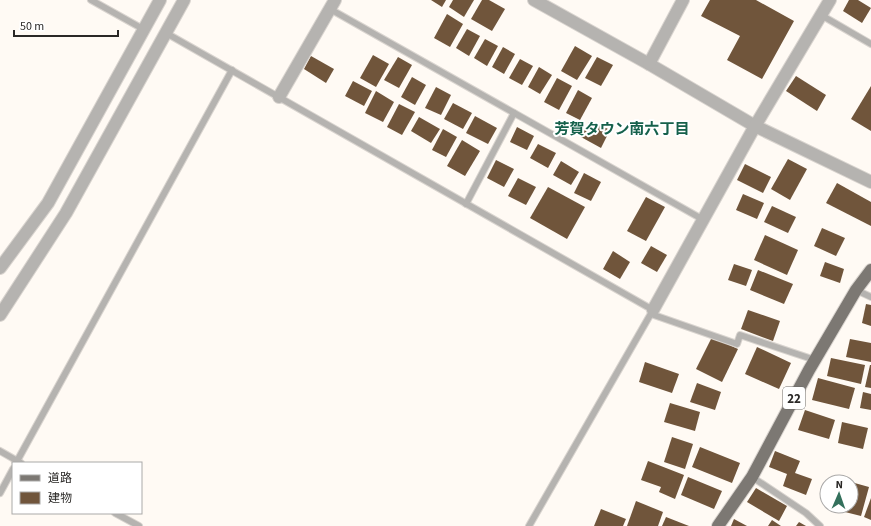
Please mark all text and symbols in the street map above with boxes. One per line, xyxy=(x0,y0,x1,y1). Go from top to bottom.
scale bar xyxy=(14,12,118,38)
text: 50 m xyxy=(20,18,44,35)
district label: 芳賀タウン南六丁目 xyxy=(554,119,690,140)
road number: 22 xyxy=(783,387,805,409)
legend xyxy=(12,462,142,514)
text: 道路 xyxy=(48,470,72,487)
north arrow xyxy=(819,474,859,514)
text: N xyxy=(835,477,843,492)
text: 建物 xyxy=(48,490,72,507)

